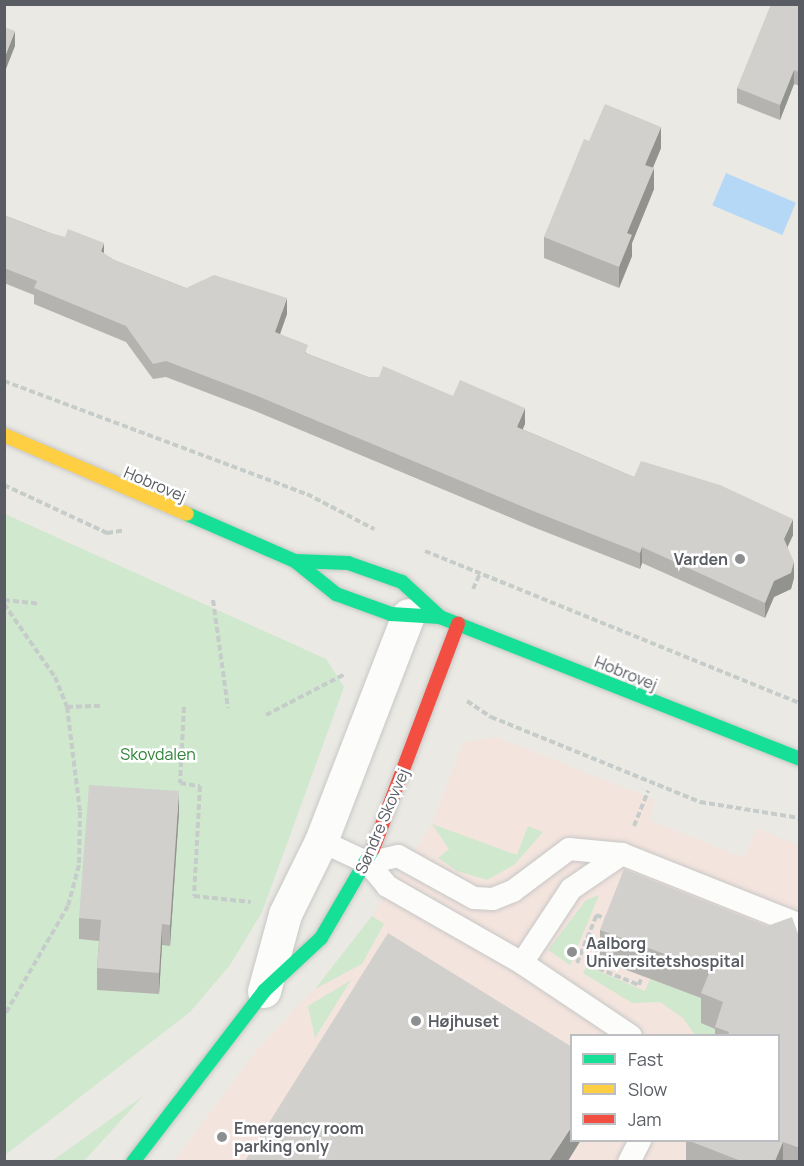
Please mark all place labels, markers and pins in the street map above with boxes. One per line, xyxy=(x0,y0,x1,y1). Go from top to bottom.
place label: Varden xyxy=(674,549,728,569)
marker: Varden xyxy=(733,552,747,566)
place label: Aalborg Universitetshospital xyxy=(586,933,744,971)
marker: Aalborg Universitetshospital xyxy=(563,943,581,961)
place label: Højhuset xyxy=(428,1011,499,1031)
marker: Højhuset xyxy=(409,1014,423,1028)
place label: Emergency room parking only xyxy=(234,1118,364,1156)
marker: Emergency room parking only xyxy=(215,1130,229,1144)

